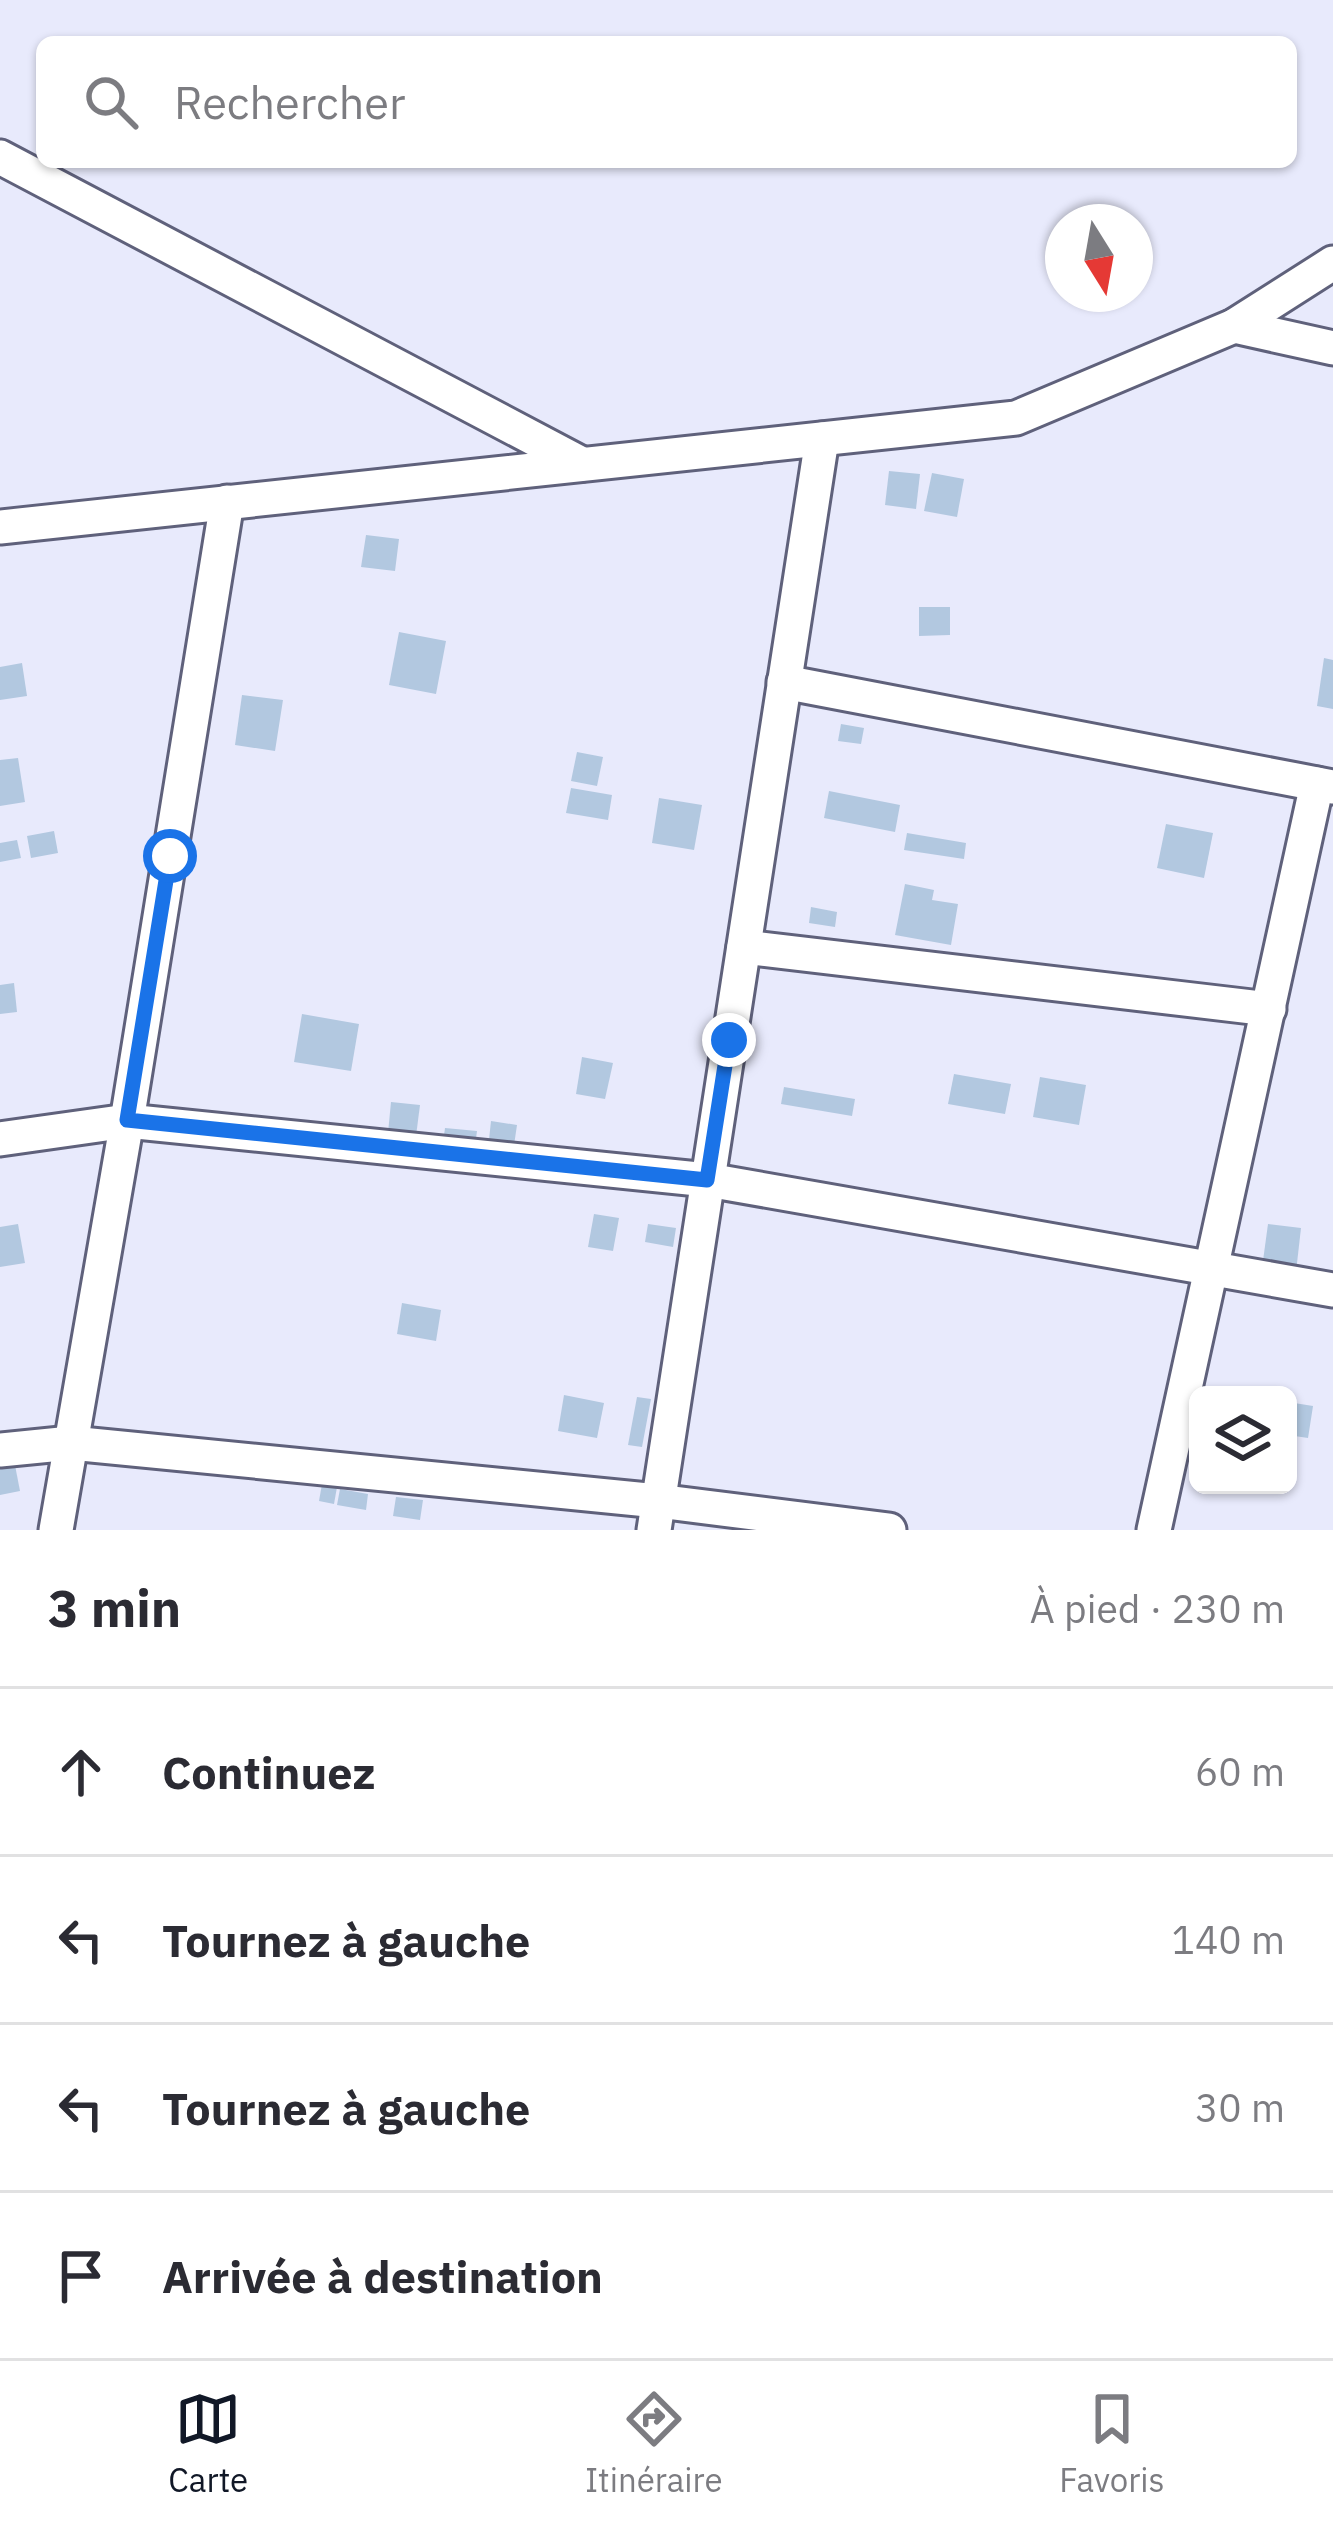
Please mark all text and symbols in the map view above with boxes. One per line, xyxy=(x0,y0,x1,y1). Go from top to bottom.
search box xyxy=(36,36,1297,168)
icon: search xyxy=(78,69,144,135)
text: Rechercher xyxy=(174,73,405,131)
north arrow xyxy=(1045,204,1153,312)
route start xyxy=(143,829,197,883)
route end xyxy=(702,1013,756,1067)
map controls xyxy=(1189,1386,1297,1494)
button: layers xyxy=(1189,1386,1297,1494)
text: 3 min xyxy=(48,1575,181,1641)
text: À pied · 230 m xyxy=(1030,1583,1285,1634)
icon: ahead xyxy=(48,1739,114,1805)
text: Continuez xyxy=(162,1743,376,1801)
text: 60 m xyxy=(1195,1746,1285,1797)
icon: left xyxy=(48,1907,114,1973)
text: Tournez à gauche xyxy=(162,1911,530,1969)
text: 140 m xyxy=(1172,1914,1285,1965)
icon: left xyxy=(48,2075,114,2141)
text: Tournez à gauche xyxy=(162,2079,530,2137)
text: 30 m xyxy=(1195,2082,1285,2133)
icon: arrive xyxy=(48,2243,114,2309)
text: Arrivée à destination xyxy=(162,2247,603,2305)
tab: Carte xyxy=(168,2386,248,2501)
tab: Itinéraire xyxy=(585,2386,723,2501)
tab: Favoris xyxy=(1059,2386,1165,2501)

